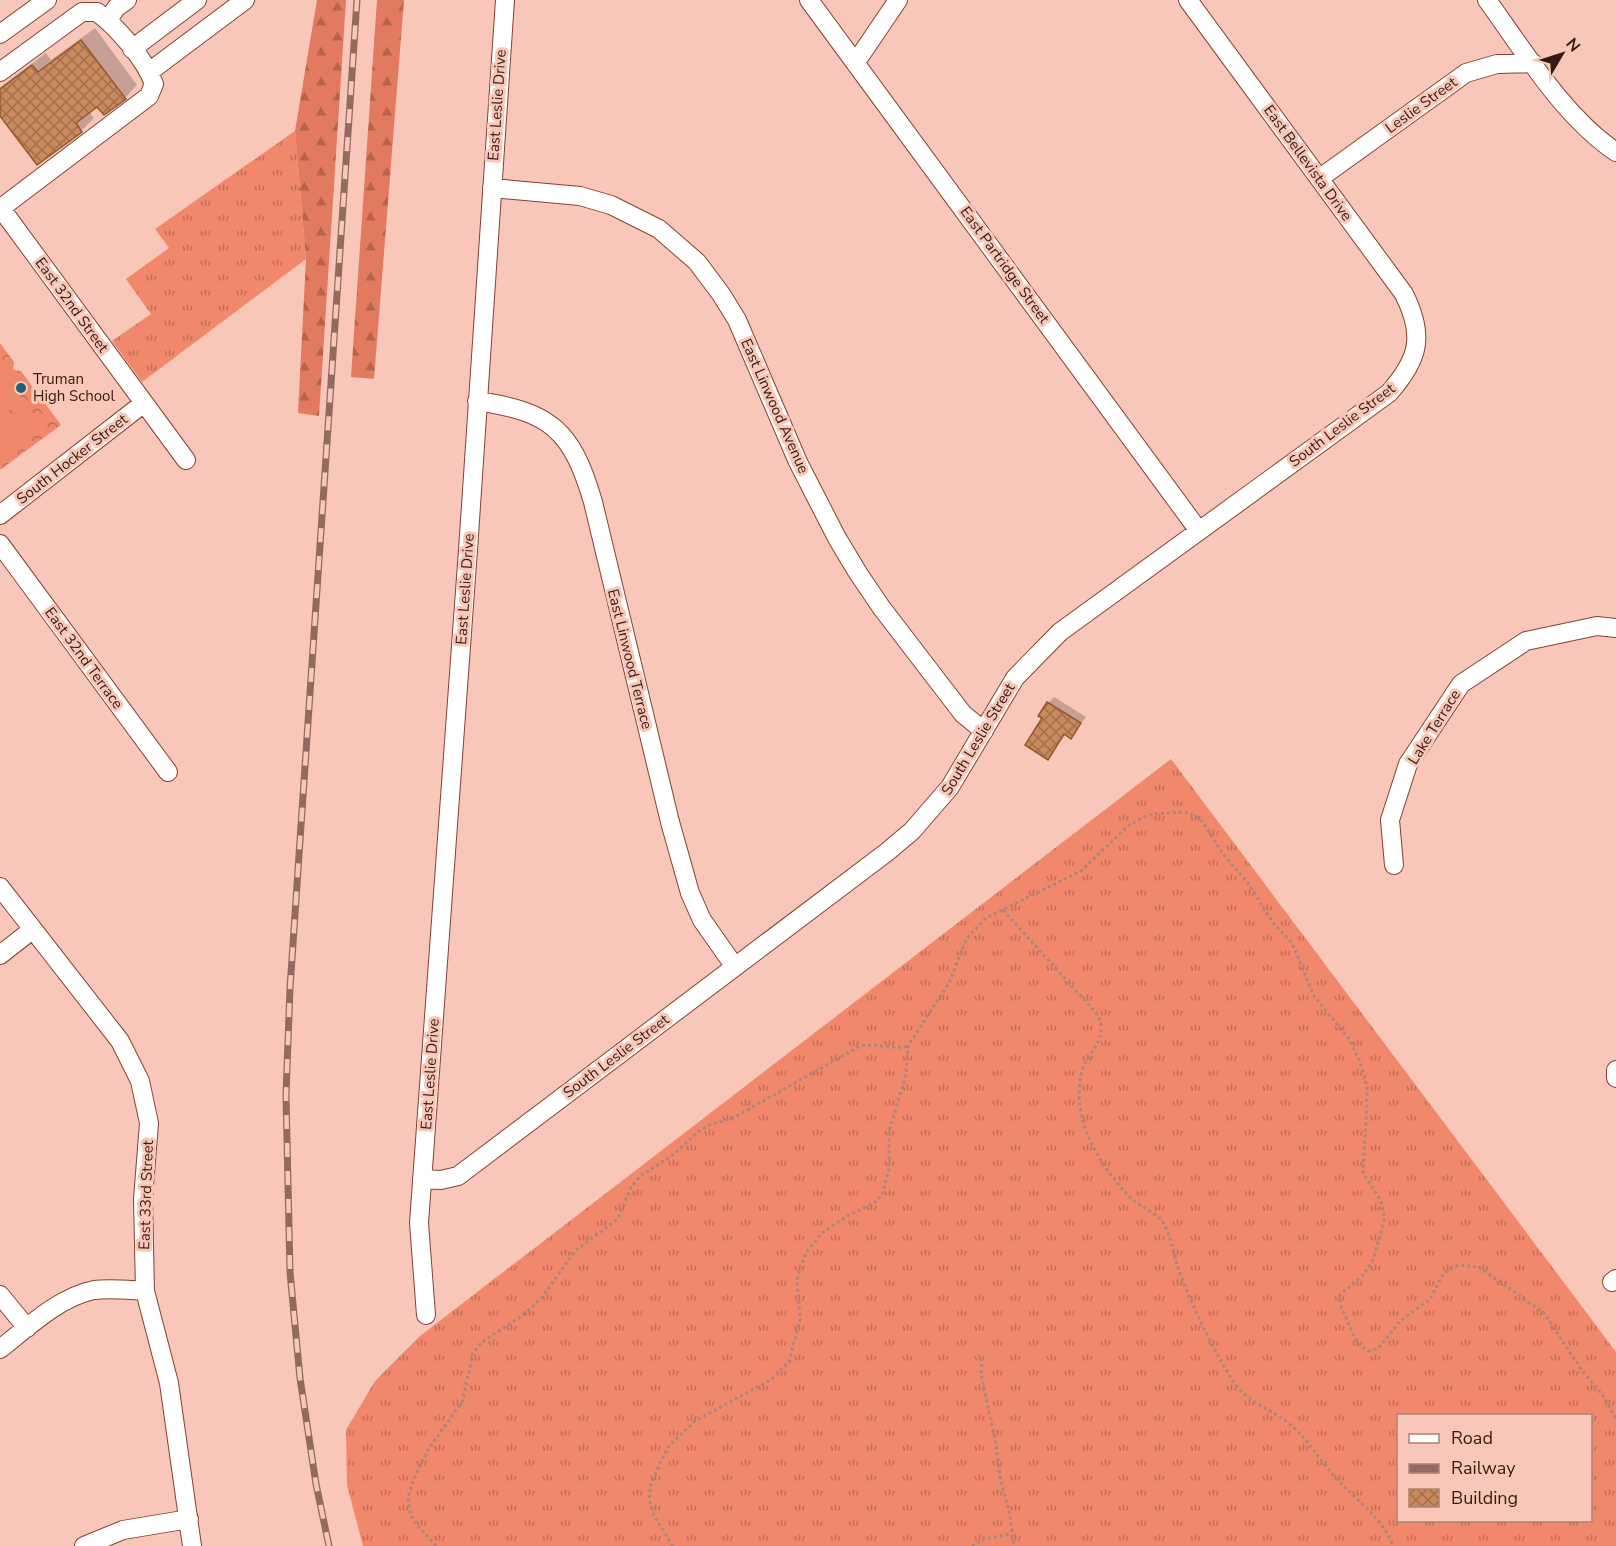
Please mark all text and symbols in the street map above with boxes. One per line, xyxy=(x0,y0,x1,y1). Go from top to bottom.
north arrow xyxy=(1532,24,1592,84)
text: N xyxy=(1561,34,1585,57)
street label: East Leslie Drive xyxy=(483,49,511,161)
street label: Leslie Street xyxy=(1381,72,1461,138)
street label: East Bellevista Drive xyxy=(1259,101,1357,225)
street label: East Partridge Street xyxy=(956,202,1055,328)
street label: East 32nd Street xyxy=(31,253,114,357)
street label: East Linwood Avenue xyxy=(736,335,814,477)
place label: Truman High School xyxy=(33,369,115,406)
street label: South Leslie Street xyxy=(1285,378,1400,471)
marker: Truman High School xyxy=(14,381,28,395)
street label: South Hocker Street xyxy=(12,409,132,509)
street label: East Leslie Drive xyxy=(451,533,479,645)
street label: East Linwood Terrace xyxy=(603,587,657,731)
street label: East 32nd Terrace xyxy=(40,603,128,713)
street label: South Leslie Street xyxy=(937,679,1020,799)
street label: Lake Terrace xyxy=(1403,686,1465,768)
street label: South Leslie Street xyxy=(559,1009,674,1102)
street label: East Leslie Drive xyxy=(416,1018,444,1130)
street label: East 33rd Street xyxy=(134,1139,158,1250)
legend xyxy=(1397,1414,1592,1522)
text: Road xyxy=(1451,1426,1493,1450)
text: Railway xyxy=(1451,1456,1516,1480)
text: Building xyxy=(1451,1486,1518,1510)

